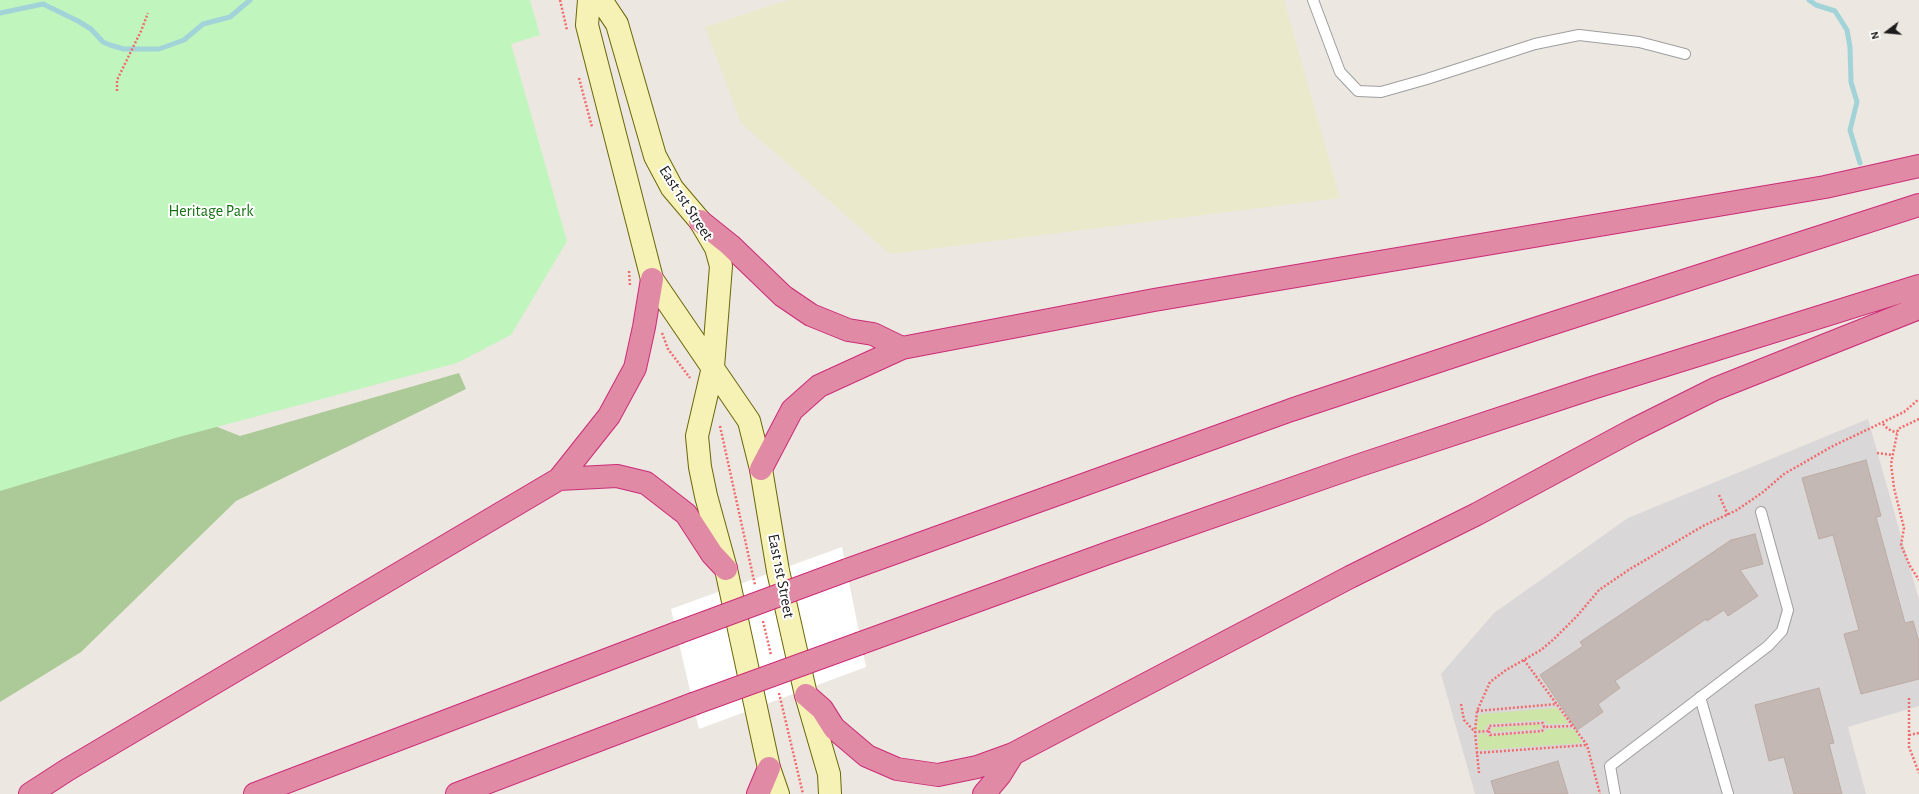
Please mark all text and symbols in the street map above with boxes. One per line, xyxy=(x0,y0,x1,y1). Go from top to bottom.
north arrow xyxy=(1867,12,1907,52)
text: N xyxy=(1869,30,1881,41)
street label: East 1st Street xyxy=(655,162,717,244)
park label: Heritage Park xyxy=(169,201,253,221)
street label: East 1st Street xyxy=(763,532,799,620)

